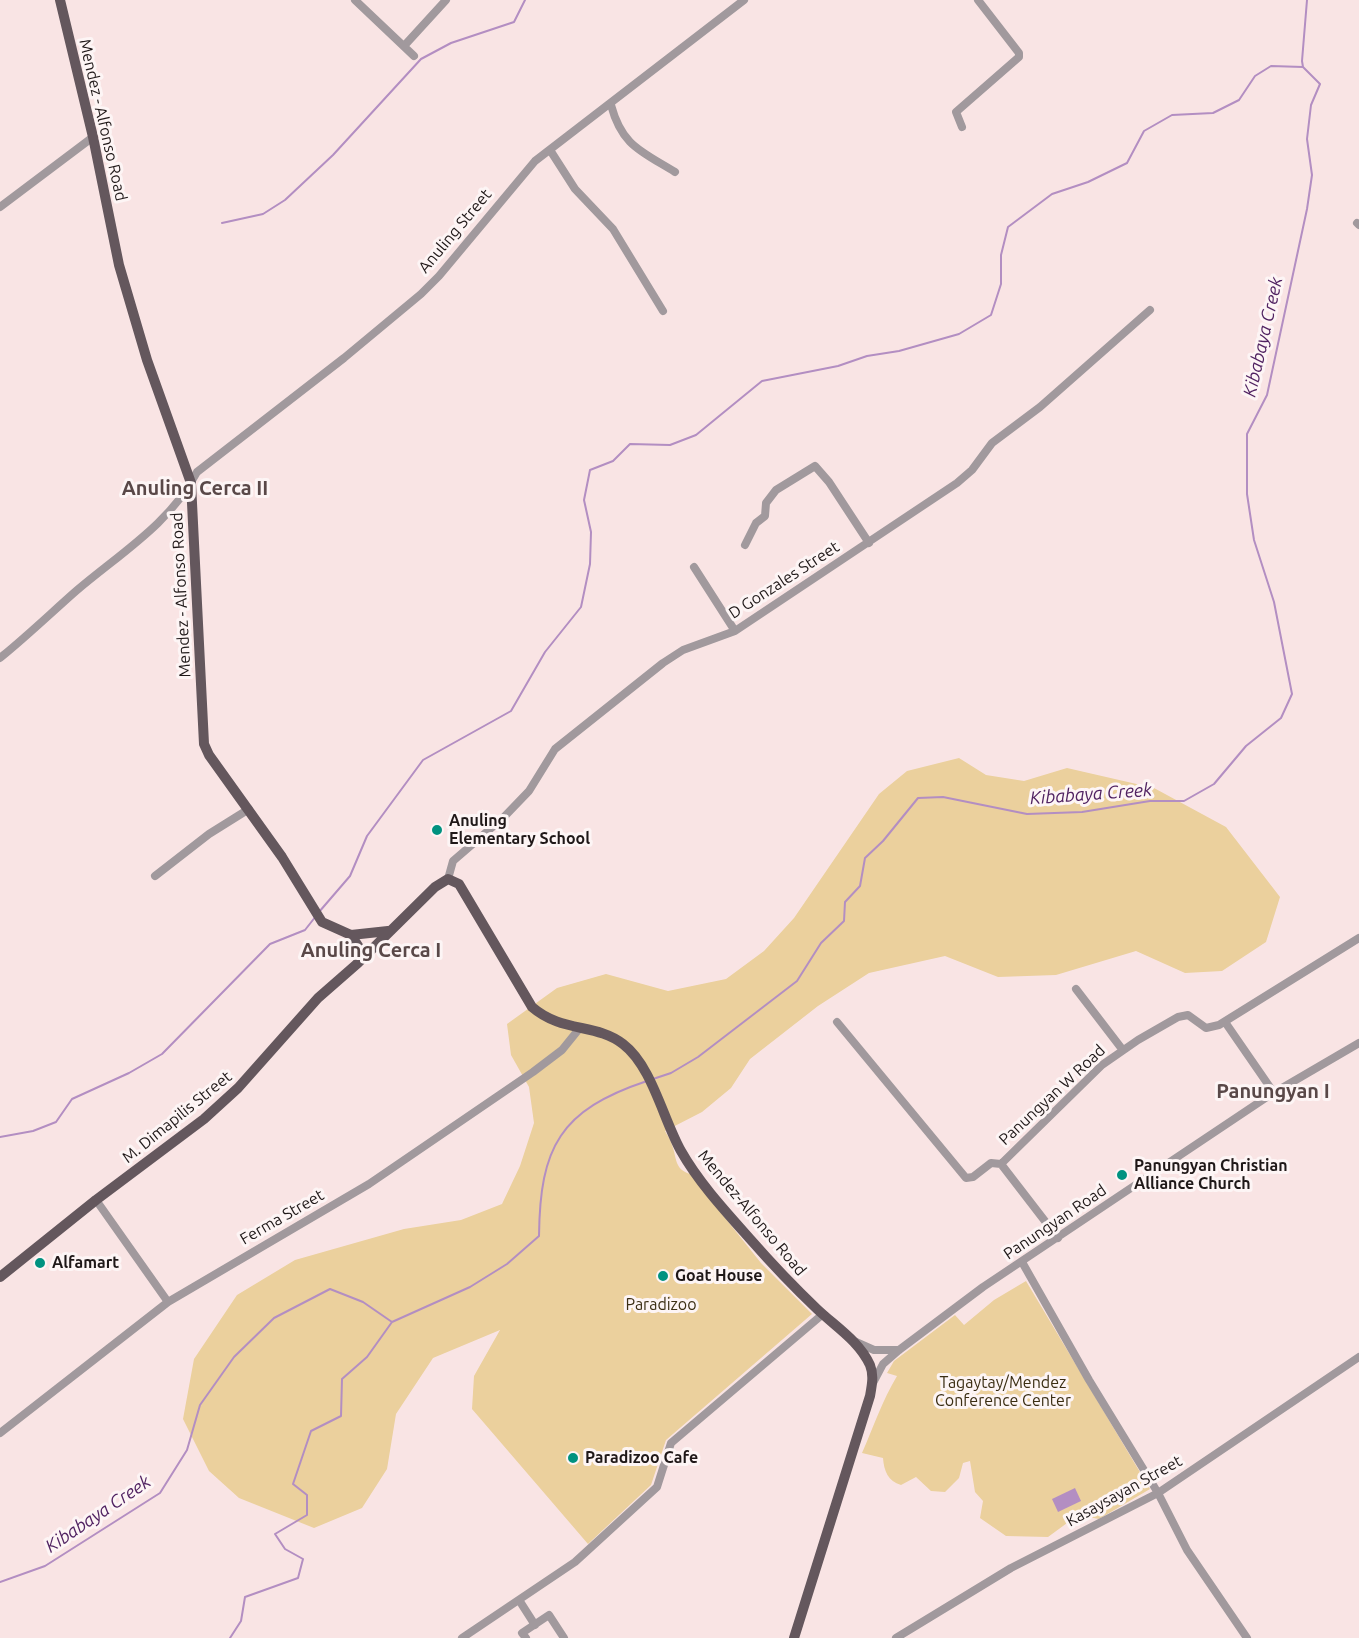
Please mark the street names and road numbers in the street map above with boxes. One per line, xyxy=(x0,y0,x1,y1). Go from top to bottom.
street label: Mendez - Alfonso Road xyxy=(75,37,131,203)
street label: Anuling Street xyxy=(414,185,496,277)
street label: Mendez - Alfonso Road xyxy=(167,512,195,678)
street label: D Gonzales Street xyxy=(725,537,843,623)
street label: Panungyan W Road xyxy=(995,1041,1109,1149)
street label: M. Dimapilis Street xyxy=(118,1067,236,1167)
street label: Mendez-Alfonso Road xyxy=(694,1146,810,1280)
street label: Panungyan Road xyxy=(1000,1181,1110,1263)
street label: Ferma Street xyxy=(237,1185,327,1249)
street label: Kasaysayan Street xyxy=(1063,1451,1185,1531)

